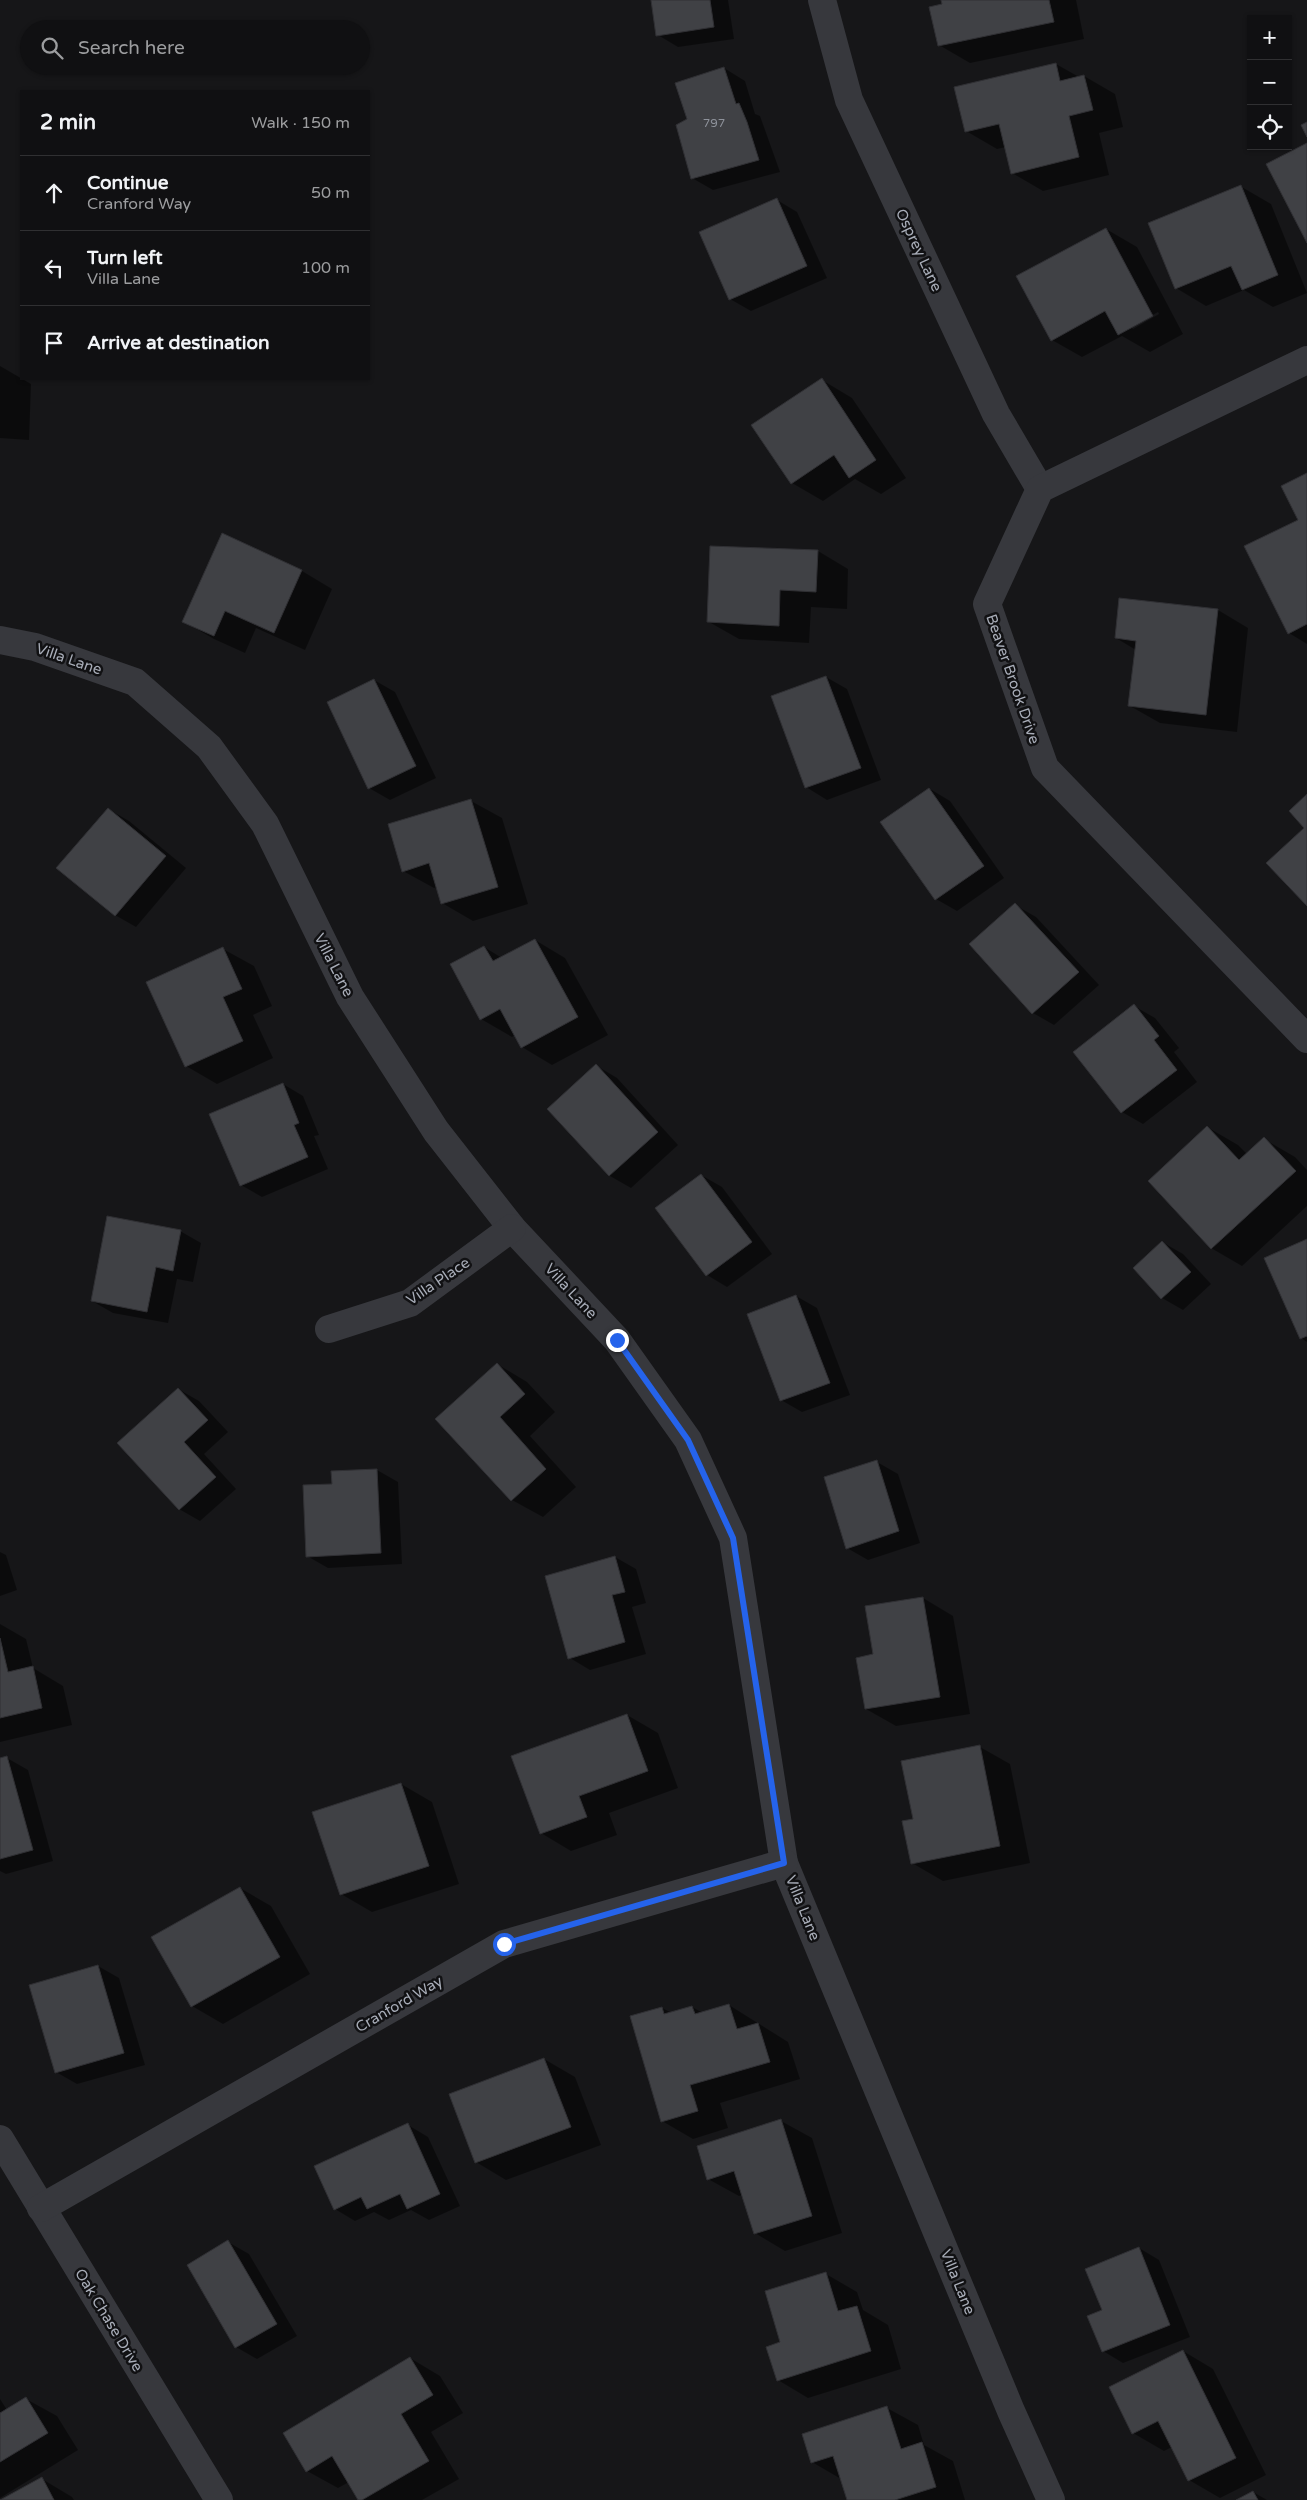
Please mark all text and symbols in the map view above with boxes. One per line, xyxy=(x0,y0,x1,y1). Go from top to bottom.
map controls xyxy=(1247,15,1292,150)
button: + xyxy=(1247,15,1292,60)
search box xyxy=(20,20,370,75)
icon: search xyxy=(38,34,66,62)
text: Search here xyxy=(78,37,185,59)
button: − xyxy=(1247,60,1292,105)
button: locate xyxy=(1247,105,1292,150)
text: 2 min xyxy=(40,110,96,135)
text: Walk · 150 m xyxy=(251,113,350,133)
house number: 797 xyxy=(703,116,725,130)
text: Continue xyxy=(87,172,169,194)
icon: ahead xyxy=(40,179,68,207)
text: 50 m xyxy=(311,183,350,203)
text: Cranford Way xyxy=(87,194,191,214)
street label: Osprey Lane xyxy=(892,206,946,294)
text: Turn left xyxy=(87,247,163,269)
icon: left xyxy=(40,254,68,282)
text: 100 m xyxy=(301,258,350,278)
text: Villa Lane xyxy=(87,269,160,289)
icon: arrive xyxy=(40,329,68,357)
text: Arrive at destination xyxy=(87,332,270,354)
street label: Beaver Brook Drive xyxy=(982,612,1044,746)
street label: Villa Lane xyxy=(34,639,104,679)
street label: Villa Lane xyxy=(310,930,358,1000)
street label: Villa Place xyxy=(403,1253,473,1309)
street label: Villa Lane xyxy=(541,1260,601,1322)
route end xyxy=(606,1329,629,1352)
street label: Villa Lane xyxy=(782,1873,824,1943)
route start xyxy=(493,1933,516,1956)
street label: Cranford Way xyxy=(352,1972,446,2036)
street label: Villa Lane xyxy=(937,2247,979,2317)
street label: Oak Chase Drive xyxy=(71,2265,147,2375)

